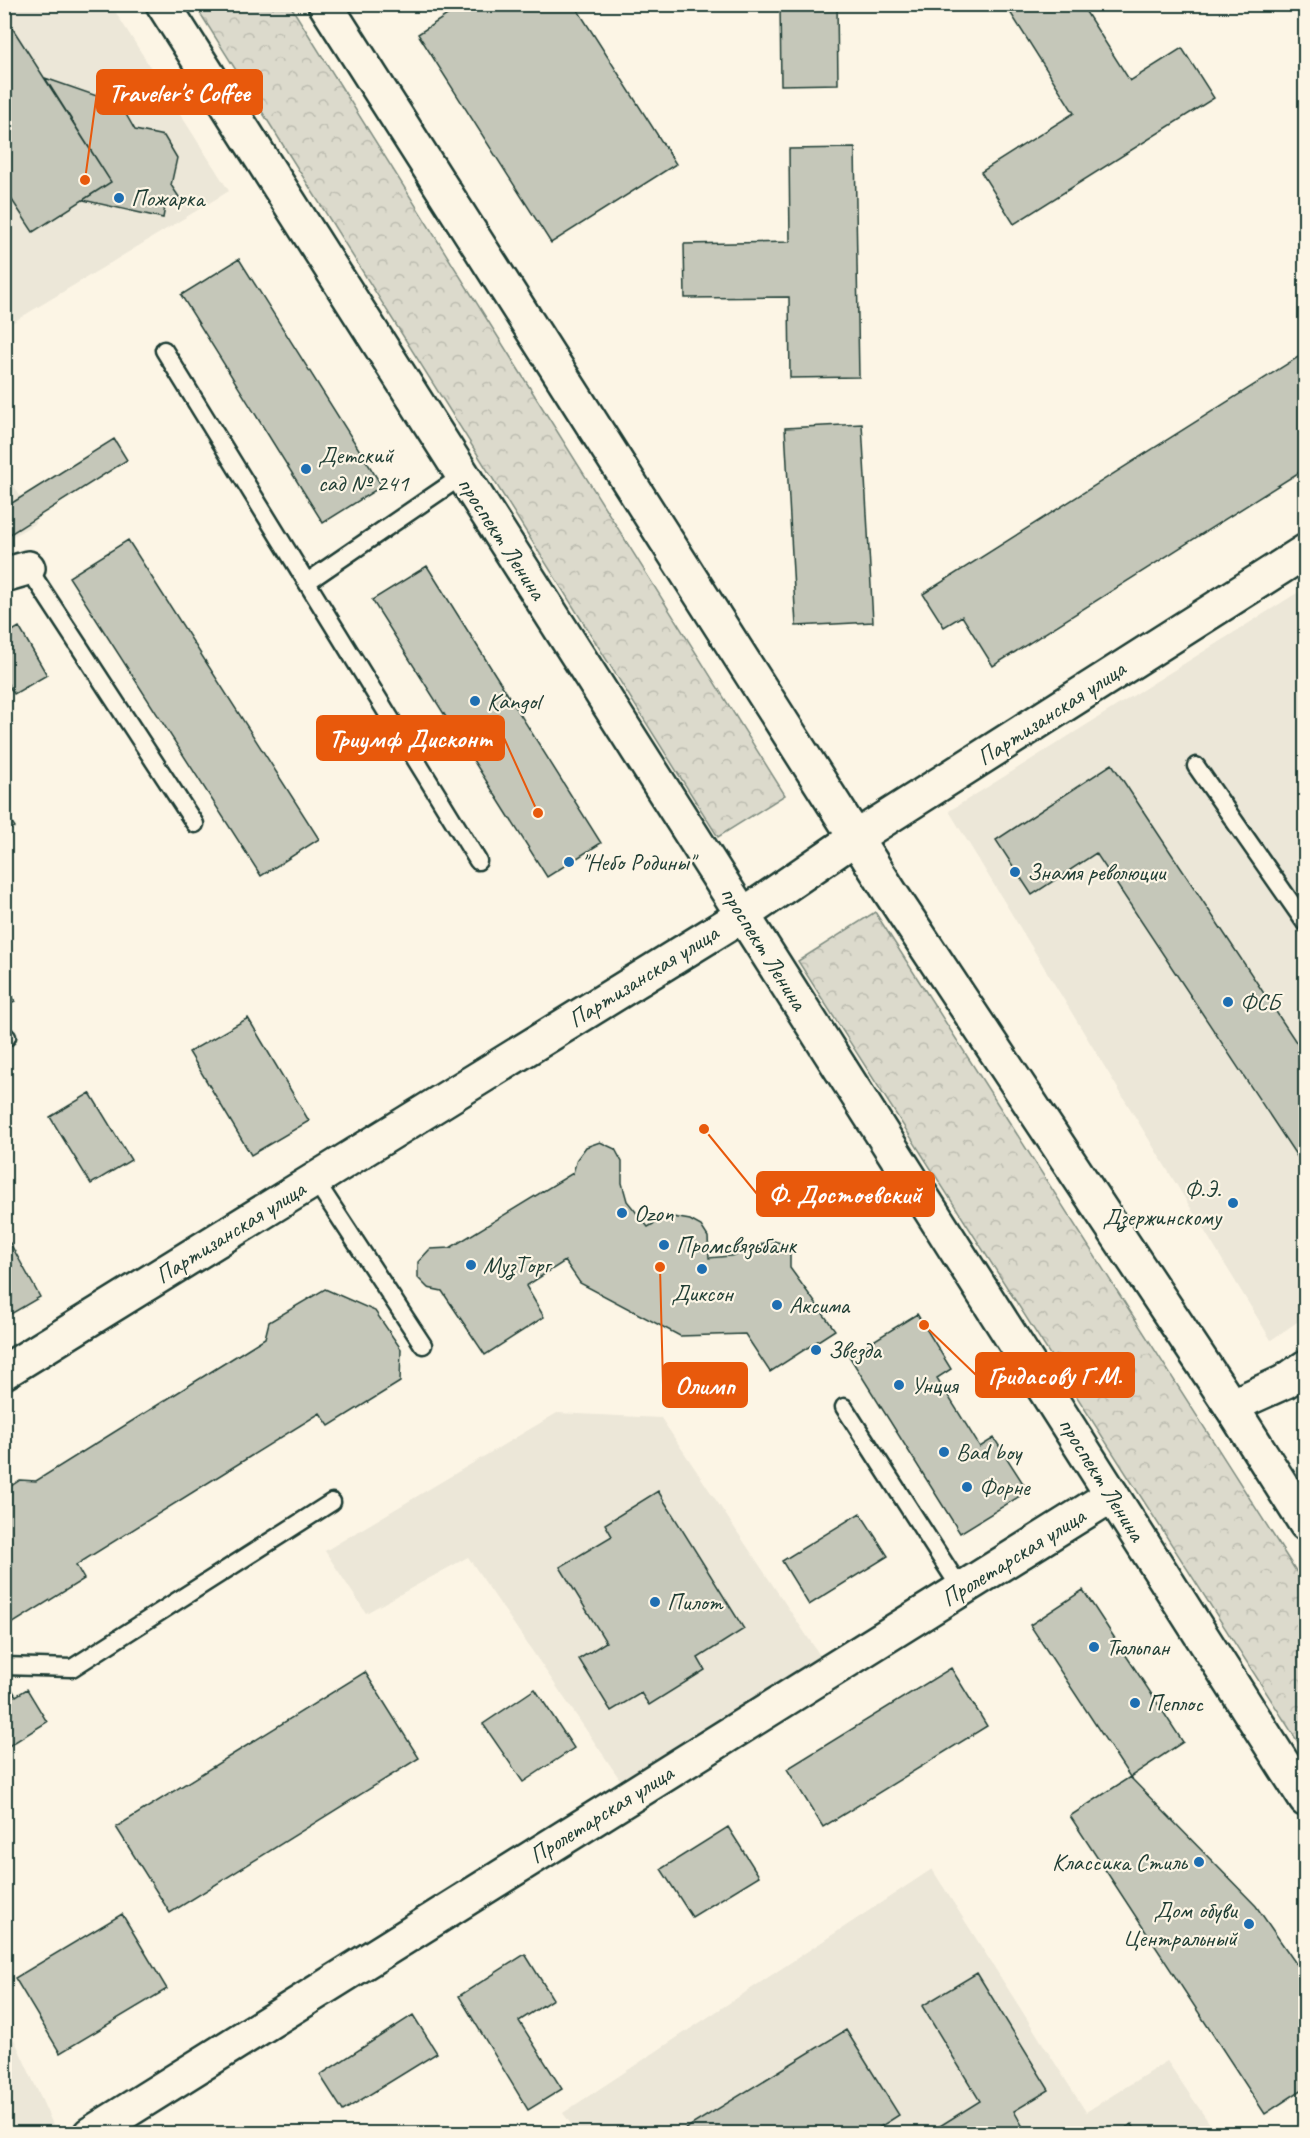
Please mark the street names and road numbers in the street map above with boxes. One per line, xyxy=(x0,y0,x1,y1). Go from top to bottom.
street label: проспект Ленина xyxy=(451,471,554,606)
street label: Партизанская улица xyxy=(971,653,1132,772)
street label: проспект Ленина xyxy=(714,880,815,1017)
street label: Партизанская улица xyxy=(562,917,725,1034)
street label: Партизанская улица xyxy=(149,1173,312,1290)
street label: проспект Ленина xyxy=(1052,1411,1153,1548)
street label: Пролетарская улица xyxy=(935,1500,1092,1613)
street label: Пролетарская улица xyxy=(523,1757,680,1870)

